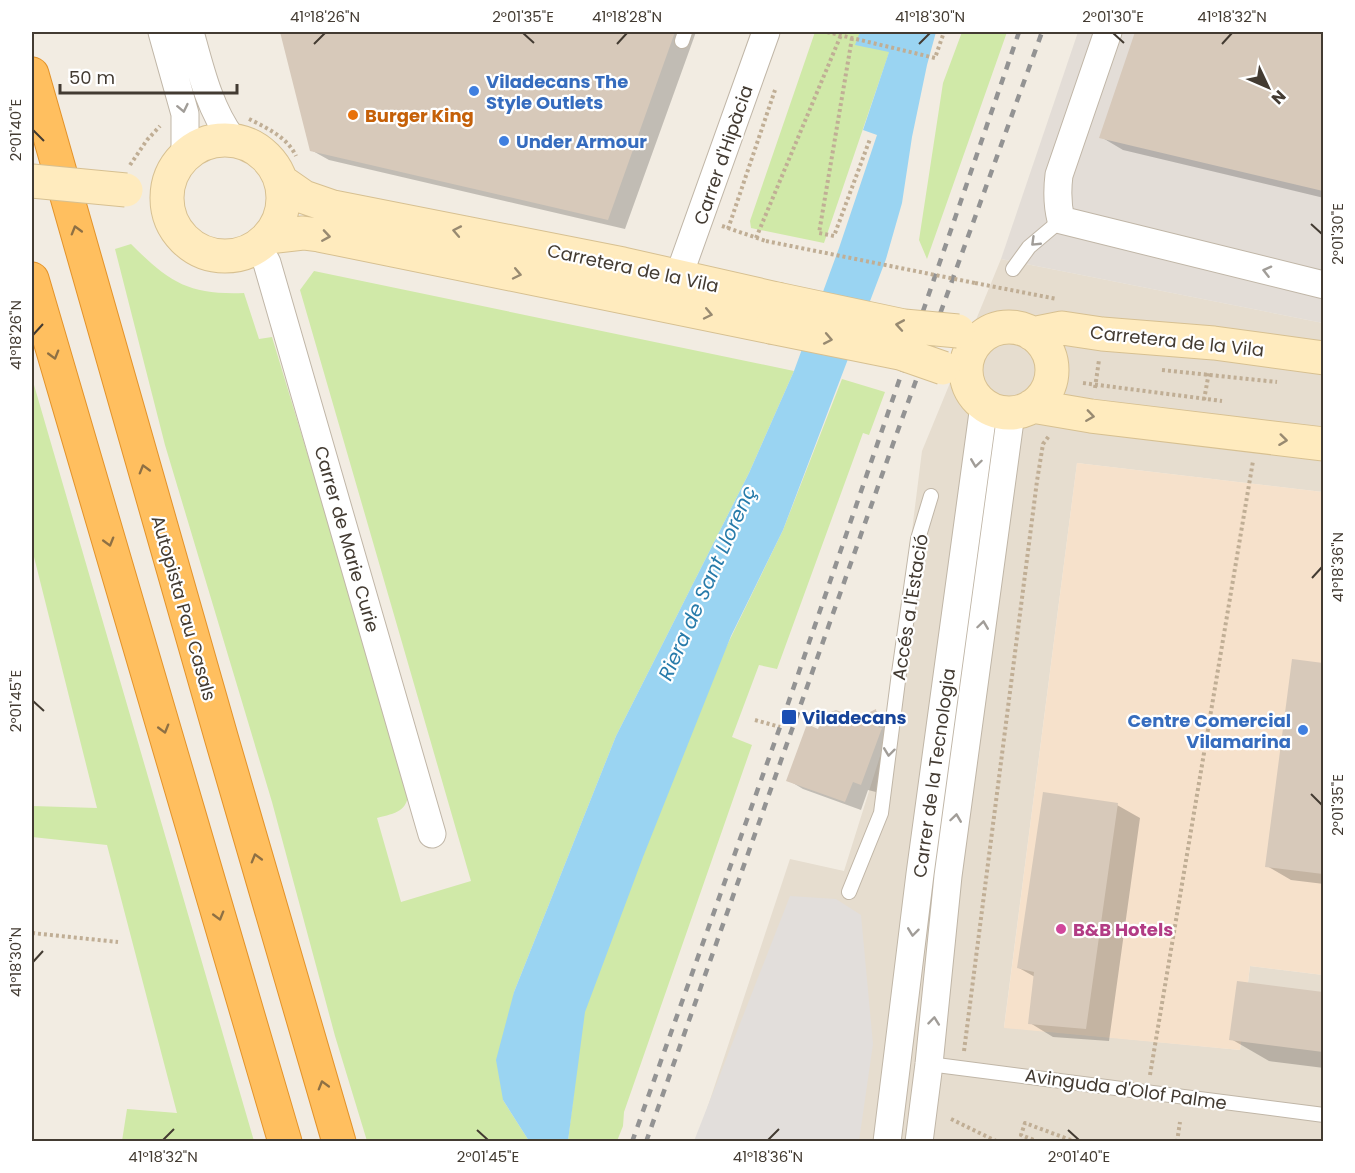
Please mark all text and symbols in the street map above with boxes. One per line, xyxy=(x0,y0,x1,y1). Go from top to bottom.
text: 41°18'26"N xyxy=(290,6,360,27)
text: 2°01'35"E xyxy=(492,6,554,27)
text: 41°18'28"N xyxy=(592,6,662,27)
text: 41°18'30"N xyxy=(895,6,965,27)
text: 2°01'30"E xyxy=(1082,6,1144,27)
text: 41°18'32"N xyxy=(1197,6,1267,27)
scale bar xyxy=(60,57,237,95)
north arrow xyxy=(1238,57,1298,117)
text: 50 m xyxy=(69,65,115,90)
place label: Viladecans The Style Outlets xyxy=(486,69,628,115)
street label: Carrer d'Hipàcia xyxy=(687,82,759,228)
marker: Viladecans The Style Outlets xyxy=(467,84,481,98)
text: N xyxy=(1266,85,1291,109)
text: 2°01'40"E xyxy=(5,99,26,161)
one-way arrow xyxy=(176,103,189,113)
place label: Burger King xyxy=(365,103,474,128)
marker: Burger King xyxy=(346,108,360,122)
place label: Under Armour xyxy=(516,129,647,154)
marker: Under Armour xyxy=(497,134,511,148)
text: 2°01'30"E xyxy=(1327,203,1348,265)
one-way arrow xyxy=(71,225,83,236)
one-way arrow xyxy=(452,225,462,238)
one-way arrow xyxy=(320,229,330,242)
one-way arrow xyxy=(1031,235,1042,246)
street label: Carretera de la Vila xyxy=(545,238,721,298)
one-way arrow xyxy=(1262,265,1272,278)
one-way arrow xyxy=(512,267,522,280)
text: 41°18'26"N xyxy=(5,300,26,370)
one-way arrow xyxy=(702,307,712,320)
one-way arrow xyxy=(895,319,905,332)
street label: Carretera de la Vila xyxy=(1089,319,1265,363)
one-way arrow xyxy=(823,332,833,345)
one-way arrow xyxy=(47,349,59,360)
one-way arrow xyxy=(1085,409,1095,422)
one-way arrow xyxy=(1279,433,1288,446)
street label: Carrer de Marie Curie xyxy=(308,443,386,635)
one-way arrow xyxy=(970,459,982,468)
one-way arrow xyxy=(139,464,151,475)
water label: Riera de Sant Llorenç xyxy=(651,481,763,685)
street label: Autopista Pau Casals xyxy=(146,512,222,704)
street label: Accés a l'Estació xyxy=(886,532,934,682)
text: 41°18'36"N xyxy=(1327,532,1348,602)
one-way arrow xyxy=(102,536,114,547)
one-way arrow xyxy=(976,620,988,629)
street label: Carrer de la Tecnologia xyxy=(907,667,961,879)
text: 2°01'45"E xyxy=(5,670,26,732)
place label: Viladecans xyxy=(802,705,907,730)
marker: Viladecans xyxy=(780,708,798,726)
place label: Centre Comercial Vilamarina xyxy=(1127,708,1291,754)
one-way arrow xyxy=(157,723,169,734)
marker: Centre Comercial Vilamarina xyxy=(1296,723,1310,737)
one-way arrow xyxy=(883,747,896,756)
text: 2°01'35"E xyxy=(1327,774,1348,836)
one-way arrow xyxy=(950,813,962,823)
one-way arrow xyxy=(251,853,263,864)
one-way arrow xyxy=(212,910,224,921)
place label: B&B Hotels xyxy=(1073,917,1173,942)
marker: B&B Hotels xyxy=(1054,922,1068,936)
text: 41°18'30"N xyxy=(5,927,26,997)
one-way arrow xyxy=(908,927,920,936)
one-way arrow xyxy=(927,1016,939,1025)
street label: Avinguda d'Olof Palme xyxy=(1023,1062,1229,1116)
one-way arrow xyxy=(318,1080,330,1091)
text: 41°18'32"N xyxy=(128,1146,198,1167)
text: 2°01'45"E xyxy=(457,1146,519,1167)
text: 41°18'36"N xyxy=(733,1146,803,1167)
text: 2°01'40"E xyxy=(1048,1146,1110,1167)

